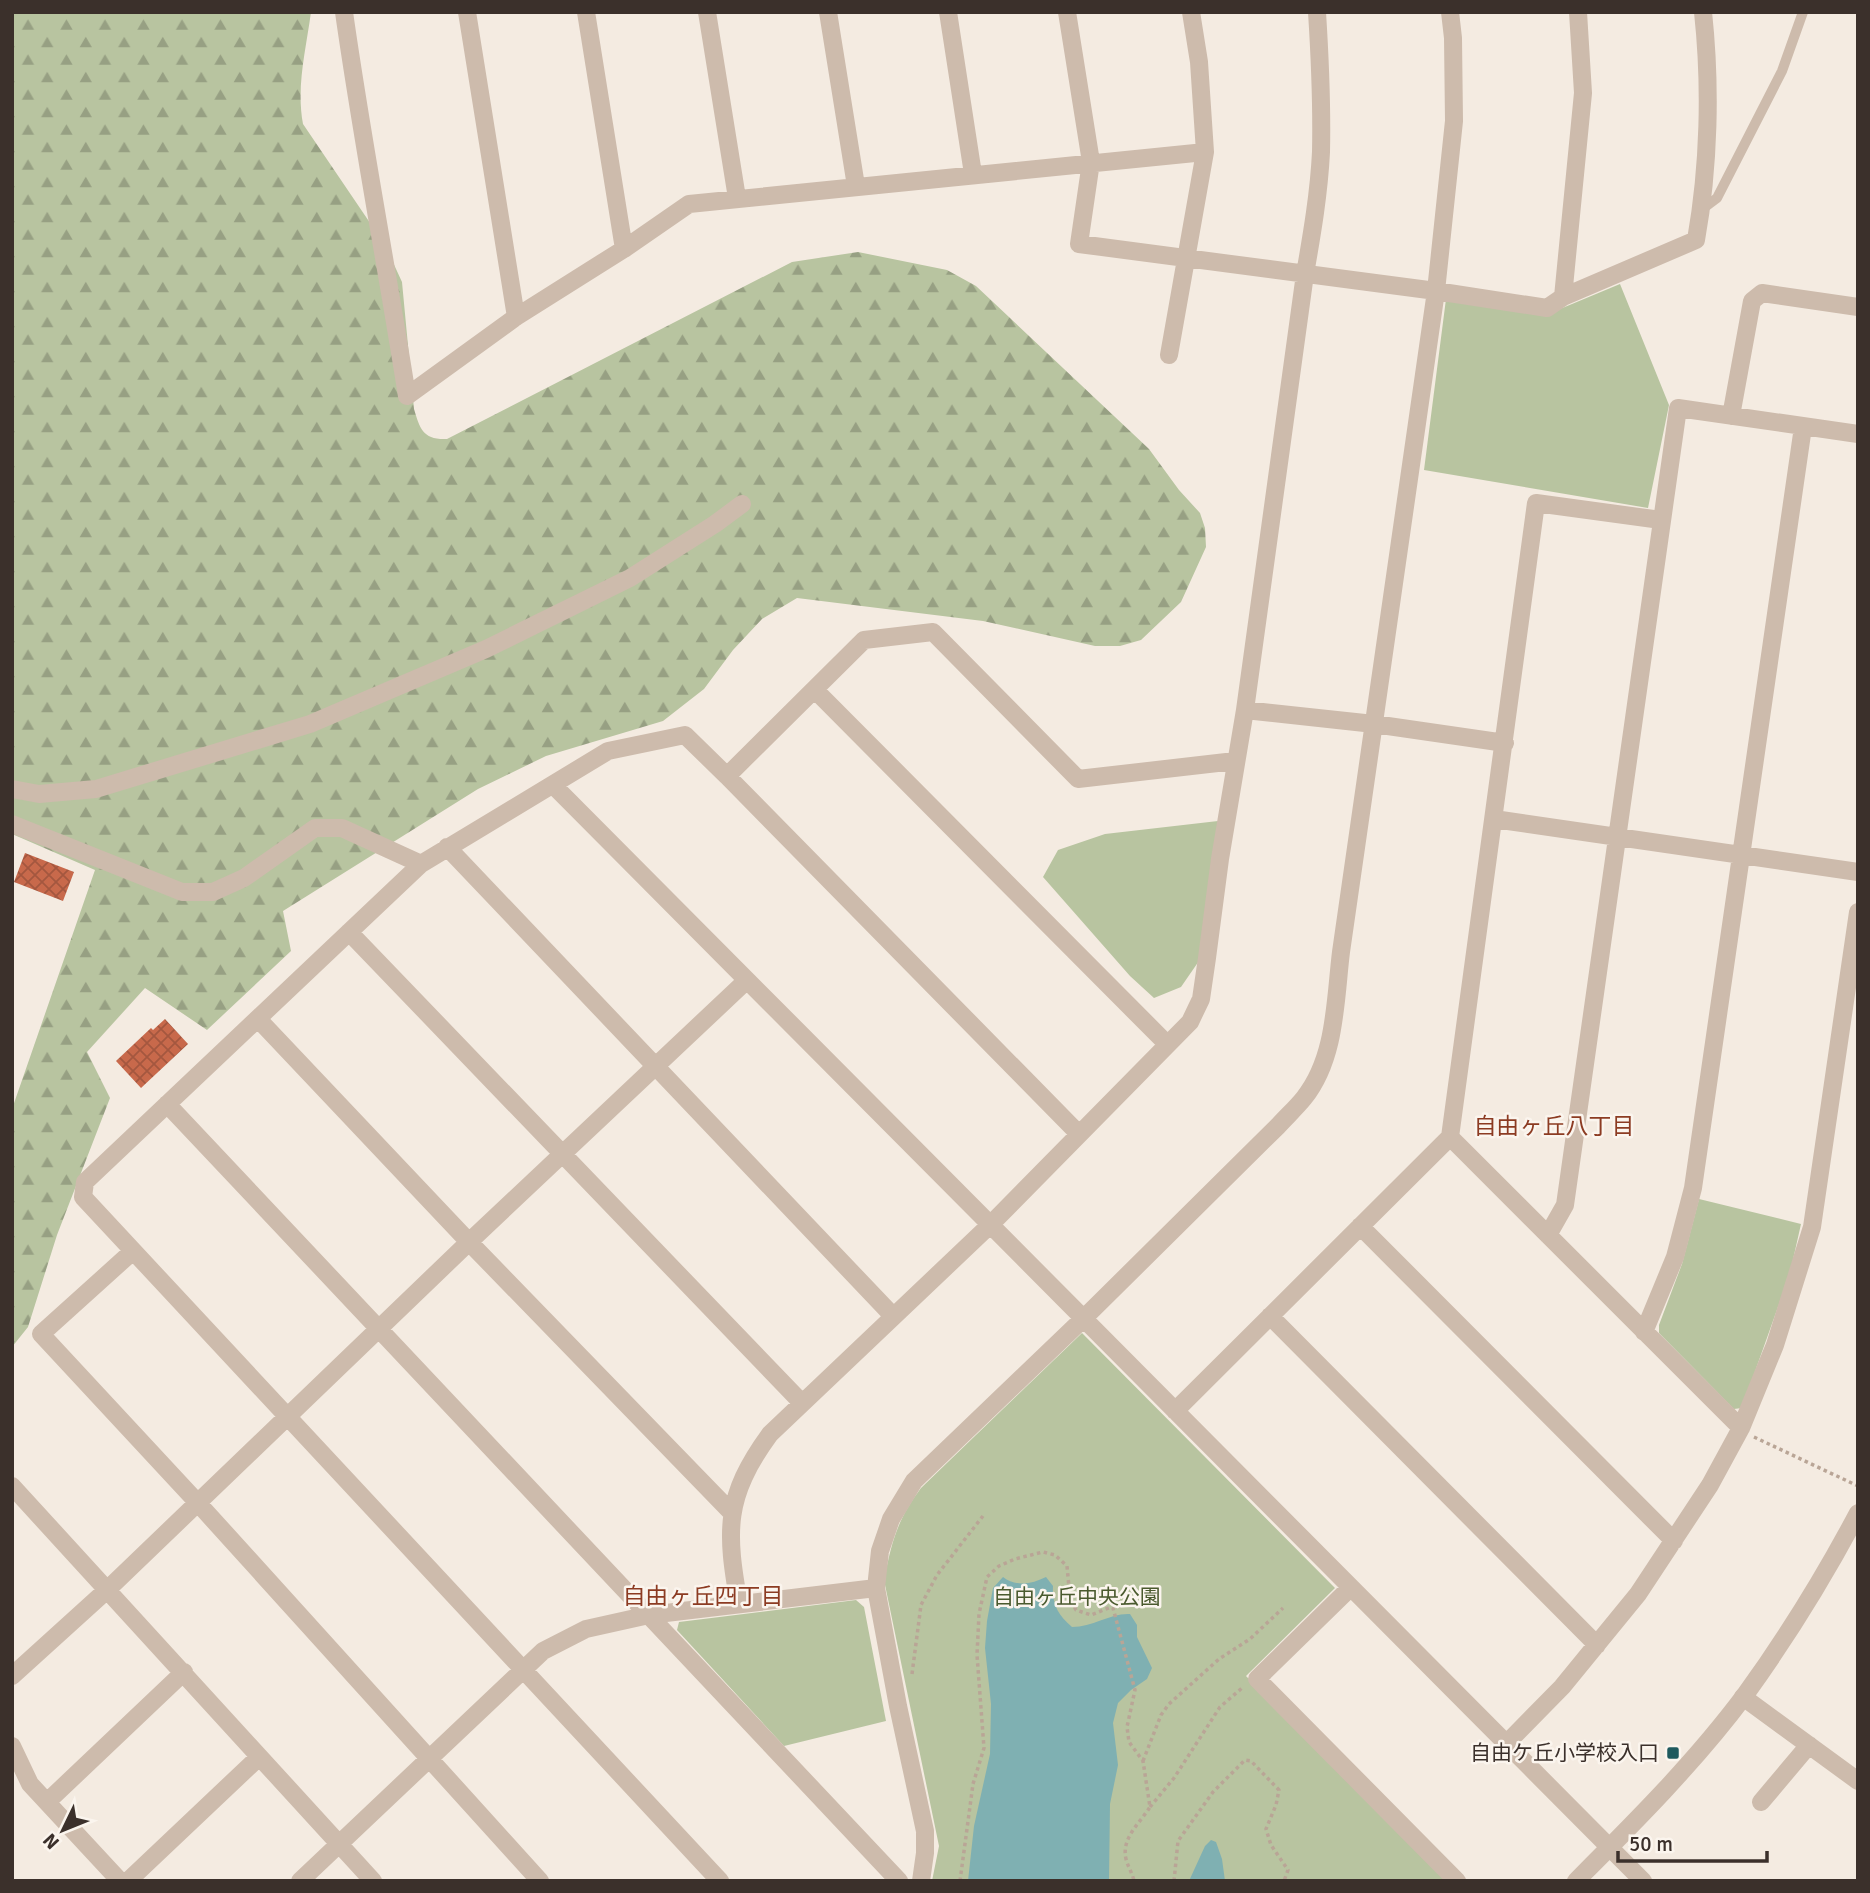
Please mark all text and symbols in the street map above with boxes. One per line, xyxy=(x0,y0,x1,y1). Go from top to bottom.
district label: 自由ヶ丘八丁目 xyxy=(1474,1112,1635,1141)
district label: 自由ヶ丘四丁目 xyxy=(623,1582,784,1611)
park label: 自由ヶ丘中央公園 xyxy=(993,1584,1161,1610)
place label: 自由ケ丘小学校入口 xyxy=(1470,1740,1659,1766)
marker: 自由ケ丘小学校入口 xyxy=(1665,1745,1681,1761)
north arrow xyxy=(28,1795,98,1865)
scale bar xyxy=(1618,1820,1767,1864)
text: N xyxy=(38,1828,65,1854)
text: 50 m xyxy=(1629,1831,1673,1857)

